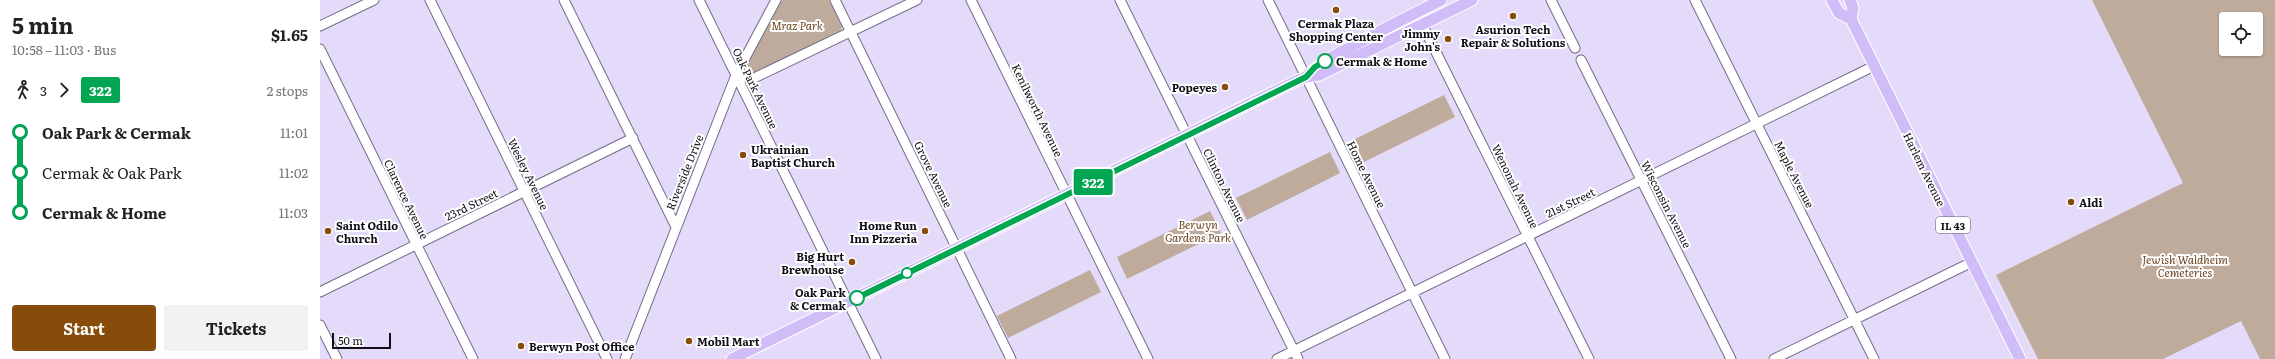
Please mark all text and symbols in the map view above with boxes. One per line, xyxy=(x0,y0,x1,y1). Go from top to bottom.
marker: Cermak Plaza Shopping Center xyxy=(1331,5,1341,15)
text: 5 min xyxy=(12,8,74,41)
marker: Asurion Tech Repair & Solutions xyxy=(1508,11,1518,21)
map controls xyxy=(2219,12,2263,56)
button: locate xyxy=(2219,12,2263,56)
place label: Cermak Plaza Shopping Center xyxy=(1289,15,1383,44)
park label: Mraz Park xyxy=(771,17,823,33)
place label: Asurion Tech Repair & Solutions xyxy=(1461,21,1566,50)
text: $1.65 xyxy=(271,23,308,46)
place label: Jimmy John's xyxy=(1402,25,1440,54)
marker: Jimmy John's xyxy=(1443,34,1453,44)
text: 10:58 – 11:03 · Bus xyxy=(12,40,116,59)
street label: Oak Park Avenue xyxy=(729,45,783,131)
marker: Cermak & Home xyxy=(1317,53,1333,69)
place label: Cermak & Home xyxy=(1336,53,1427,69)
street label: Kenilworth Avenue xyxy=(1009,61,1068,159)
icon: walk xyxy=(12,79,34,101)
icon: forward xyxy=(53,79,75,101)
place label: Popeyes xyxy=(1172,79,1217,95)
text: 322 xyxy=(89,80,112,100)
text: 3 xyxy=(40,81,47,100)
text: 2 stops xyxy=(267,81,308,100)
marker: Popeyes xyxy=(1220,82,1230,92)
text: Oak Park & Cermak xyxy=(42,121,191,144)
text: 11:01 xyxy=(280,123,308,142)
street label: Harlem Avenue xyxy=(1900,129,1950,209)
street label: Riverside Drive xyxy=(662,131,707,212)
street label: Wesley Avenue xyxy=(505,136,553,213)
street label: Grove Avenue xyxy=(911,138,957,210)
street label: Home Avenue xyxy=(1344,138,1390,210)
street label: Maple Avenue xyxy=(1771,138,1819,211)
place label: Ukrainian Baptist Church xyxy=(751,141,836,170)
street label: Wenonah Avenue xyxy=(1489,141,1543,231)
street label: Clinton Avenue xyxy=(1200,145,1250,225)
marker: Ukrainian Baptist Church xyxy=(738,150,748,160)
street label: Clarence Avenue xyxy=(381,156,433,242)
street label: Wisconsin Avenue xyxy=(1638,158,1696,251)
text: Cermak & Oak Park xyxy=(42,161,182,184)
text: 11:02 xyxy=(279,163,308,182)
line badge: 322 xyxy=(1070,169,1116,195)
text: 322 xyxy=(1082,172,1104,192)
street label: 21st Street xyxy=(1543,183,1598,221)
street label: 23rd Street xyxy=(442,184,501,224)
place label: Aldi xyxy=(2079,194,2103,210)
marker: Aldi xyxy=(2066,197,2076,207)
text: Cermak & Home xyxy=(42,201,166,224)
text: 11:03 xyxy=(279,203,308,222)
park label: Berwyn Gardens Park xyxy=(1165,216,1231,245)
place label: Saint Odilo Church xyxy=(336,217,398,246)
place label: Home Run Inn Pizzeria xyxy=(850,217,918,246)
road number: IL 43 xyxy=(1936,217,1970,233)
marker: Saint Odilo Church xyxy=(323,226,333,236)
marker: Home Run Inn Pizzeria xyxy=(920,226,930,236)
place label: Big Hurt Brewhouse xyxy=(781,248,844,277)
park label: Jewish Waldheim Cemeteries xyxy=(2142,251,2228,280)
marker: Big Hurt Brewhouse xyxy=(847,257,857,267)
unlabelled marker xyxy=(901,267,913,279)
place label: Oak Park & Cermak xyxy=(790,284,847,313)
marker: Oak Park & Cermak xyxy=(849,290,865,306)
button: Start xyxy=(12,305,156,351)
button: Tickets xyxy=(164,305,308,351)
scale bar xyxy=(332,331,391,350)
text: 50 m xyxy=(338,332,363,348)
place label: Mobil Mart xyxy=(697,333,760,349)
marker: Mobil Mart xyxy=(684,336,694,346)
place label: Berwyn Post Office xyxy=(529,338,634,354)
marker: Berwyn Post Office xyxy=(516,341,526,351)

